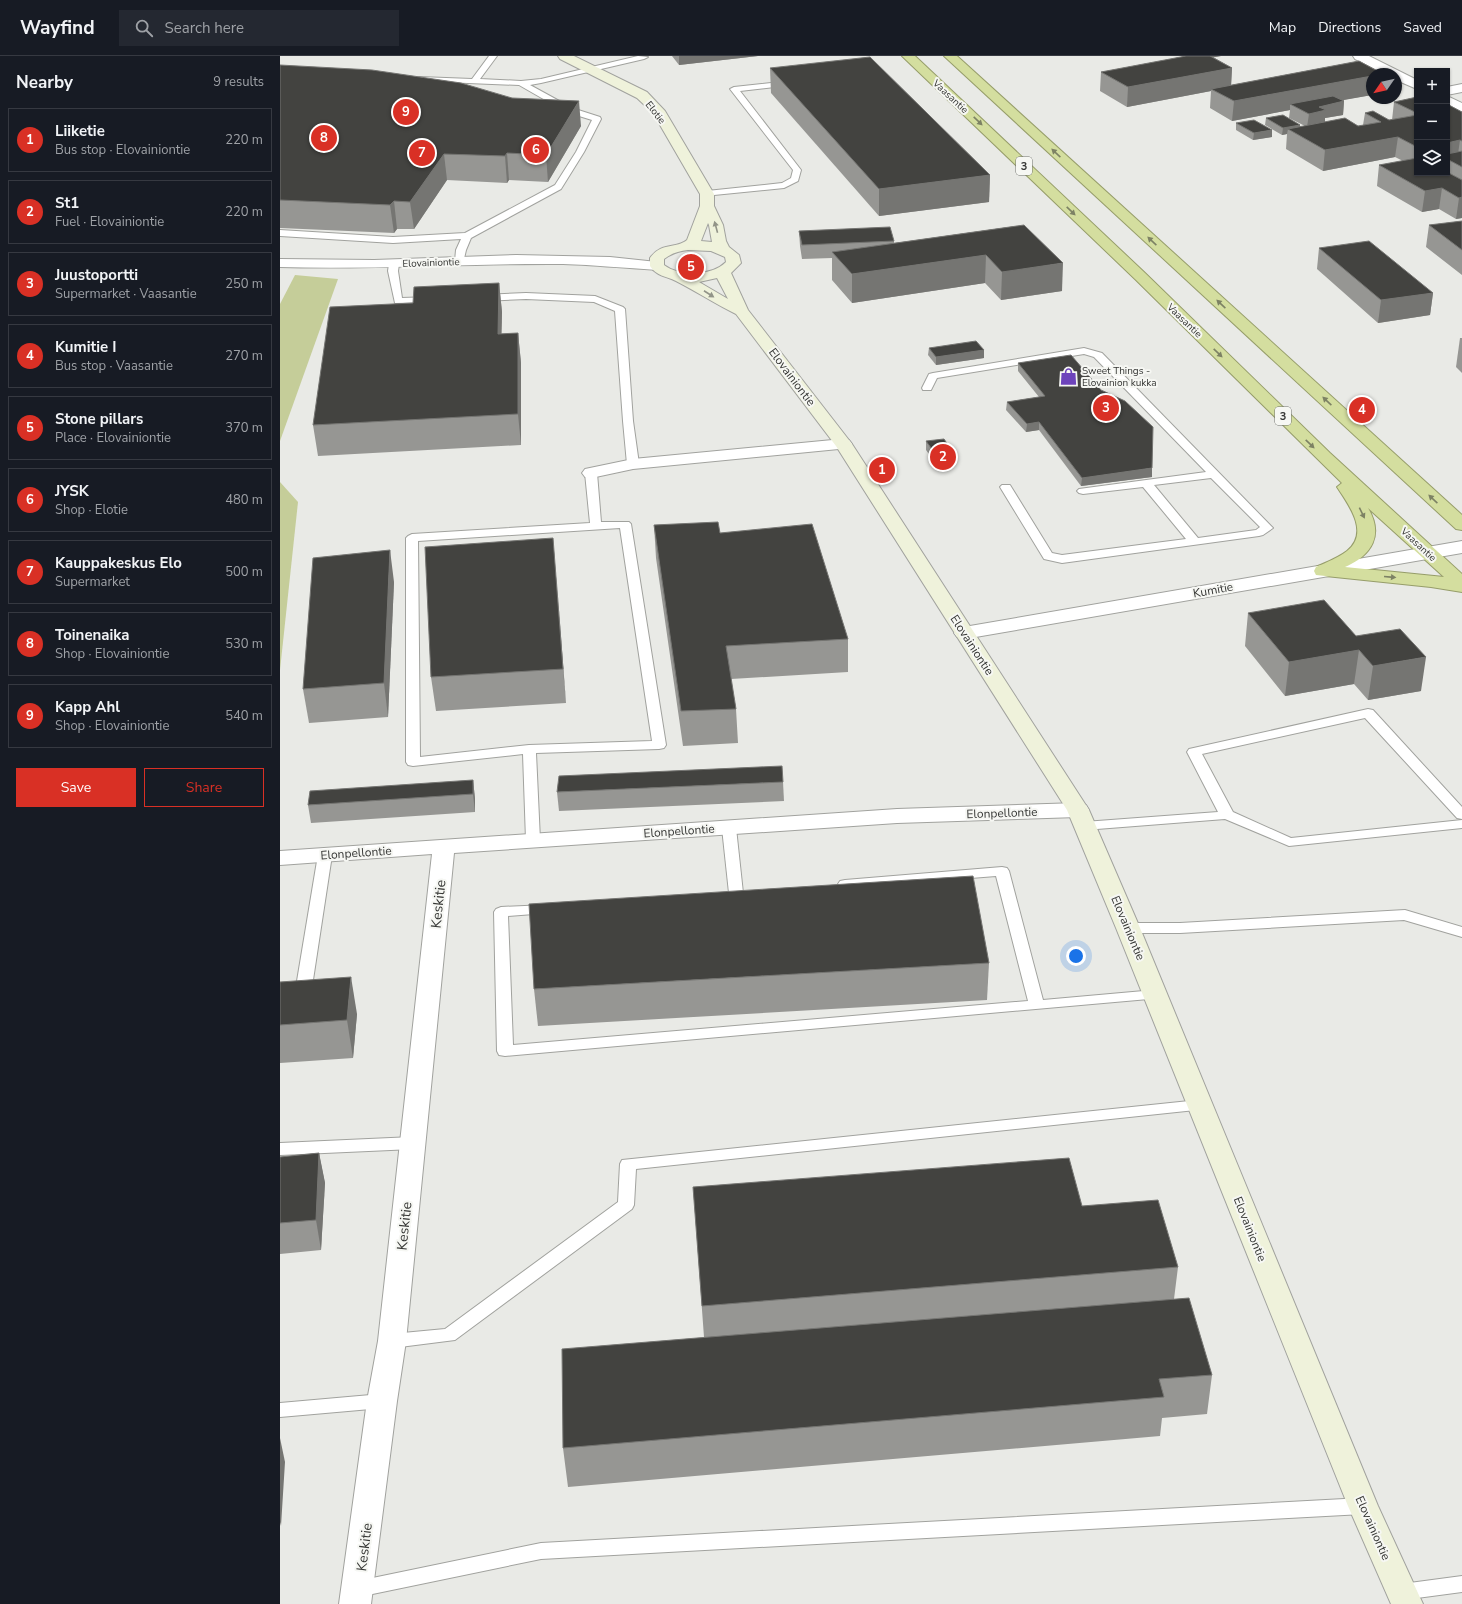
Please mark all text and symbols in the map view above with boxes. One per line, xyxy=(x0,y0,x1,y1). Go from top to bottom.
search box xyxy=(119,10,399,46)
text: Wayfind xyxy=(20,15,95,41)
icon: search xyxy=(133,17,155,39)
text: Search here xyxy=(165,18,244,38)
text: Map xyxy=(1269,18,1296,37)
text: Directions xyxy=(1318,18,1381,37)
text: Saved xyxy=(1403,18,1442,37)
north arrow xyxy=(1366,68,1402,104)
map controls xyxy=(1414,68,1450,176)
button: + xyxy=(1414,68,1450,104)
text: Nearby xyxy=(16,71,73,94)
text: 9 results xyxy=(213,73,264,91)
street label: Vaasantie xyxy=(929,76,971,117)
pin: 9 xyxy=(393,97,419,127)
street label: Elotie xyxy=(642,98,669,127)
button: − xyxy=(1414,104,1450,140)
one-way arrow xyxy=(973,116,983,126)
text: Liiketie xyxy=(55,121,105,141)
pin: 8 xyxy=(311,123,337,153)
text: 1 xyxy=(26,131,34,149)
text: 220 m xyxy=(225,131,263,149)
pin: 6 xyxy=(523,135,549,165)
pin: 7 xyxy=(409,138,435,168)
button: layers xyxy=(1414,140,1450,176)
text: Bus stop · Elovainiontie xyxy=(55,141,190,159)
one-way arrow xyxy=(1051,148,1061,158)
road number: 3 xyxy=(1016,157,1032,175)
text: St1 xyxy=(55,193,79,213)
text: 2 xyxy=(26,203,34,221)
text: 220 m xyxy=(225,203,263,221)
one-way arrow xyxy=(1066,206,1076,216)
text: Fuel · Elovainiontie xyxy=(55,213,164,231)
one-way arrow xyxy=(713,221,719,233)
one-way arrow xyxy=(1147,236,1157,246)
pin: 5 xyxy=(678,252,704,282)
street label: Elovainiontie xyxy=(402,255,460,271)
text: Juustoportti xyxy=(55,265,138,285)
text: 3 xyxy=(26,275,34,293)
text: 250 m xyxy=(225,275,263,293)
text: Supermarket · Vaasantie xyxy=(55,285,197,303)
one-way arrow xyxy=(704,290,714,298)
one-way arrow xyxy=(1216,299,1226,309)
street label: Vaasantie xyxy=(1163,300,1205,341)
text: Kumitie I xyxy=(55,337,116,357)
street label: Elovainiontie xyxy=(765,345,819,409)
text: 4 xyxy=(26,347,34,365)
text: 270 m xyxy=(225,347,263,365)
one-way arrow xyxy=(1213,348,1223,357)
text: Bus stop · Vaasantie xyxy=(55,357,173,375)
place label: Sweet Things - Elovainion kukka xyxy=(1082,364,1157,390)
shop icon: Sweet Things - Elovainion kukka xyxy=(1059,366,1079,386)
pin: 3 xyxy=(1093,393,1119,423)
pin: 4 xyxy=(1349,395,1375,425)
one-way arrow xyxy=(1322,397,1332,406)
road number: 3 xyxy=(1275,407,1291,425)
text: Stone pillars xyxy=(55,409,143,429)
text: 5 xyxy=(26,419,34,437)
text: 370 m xyxy=(225,419,263,437)
text: Place · Elovainiontie xyxy=(55,429,171,447)
one-way arrow xyxy=(1305,439,1315,449)
pin: 2 xyxy=(930,442,956,472)
pin: 1 xyxy=(869,455,895,485)
text: JYSK xyxy=(55,481,89,501)
text: 6 xyxy=(26,491,34,509)
text: 480 m xyxy=(225,491,263,509)
one-way arrow xyxy=(1428,494,1438,503)
text: Shop · Elotie xyxy=(55,501,128,519)
one-way arrow xyxy=(1359,507,1365,518)
street label: Vaasantie xyxy=(1397,524,1439,565)
text: Kauppakeskus Elo xyxy=(55,553,182,573)
text: 7 xyxy=(26,563,34,581)
text: 500 m xyxy=(225,563,263,581)
text: Supermarket xyxy=(55,573,130,591)
one-way arrow xyxy=(1384,574,1396,581)
street label: Kumitie xyxy=(1192,579,1234,601)
street label: Elovainiontie xyxy=(947,612,997,678)
text: Toinenaika xyxy=(55,625,130,645)
text: 8 xyxy=(26,635,34,653)
text: 530 m xyxy=(225,635,263,653)
text: Shop · Elovainiontie xyxy=(55,645,169,663)
text: Kapp Ahl xyxy=(55,697,120,717)
text: 9 xyxy=(26,707,34,725)
text: 540 m xyxy=(225,707,263,725)
text: Shop · Elovainiontie xyxy=(55,717,169,735)
button: Save xyxy=(16,768,136,807)
button: Share xyxy=(144,768,264,807)
street label: Elonpellontie xyxy=(966,804,1038,822)
street label: Elonpellontie xyxy=(643,821,715,841)
street label: Elonpellontie xyxy=(320,843,392,863)
street label: Keskitie xyxy=(427,879,450,929)
street label: Elovainiontie xyxy=(1107,893,1149,963)
your location xyxy=(1066,946,1086,966)
street label: Elovainiontie xyxy=(1230,1194,1270,1264)
street label: Keskitie xyxy=(393,1201,416,1251)
street label: Elovainiontie xyxy=(1352,1493,1394,1563)
street label: Keskitie xyxy=(352,1522,377,1572)

